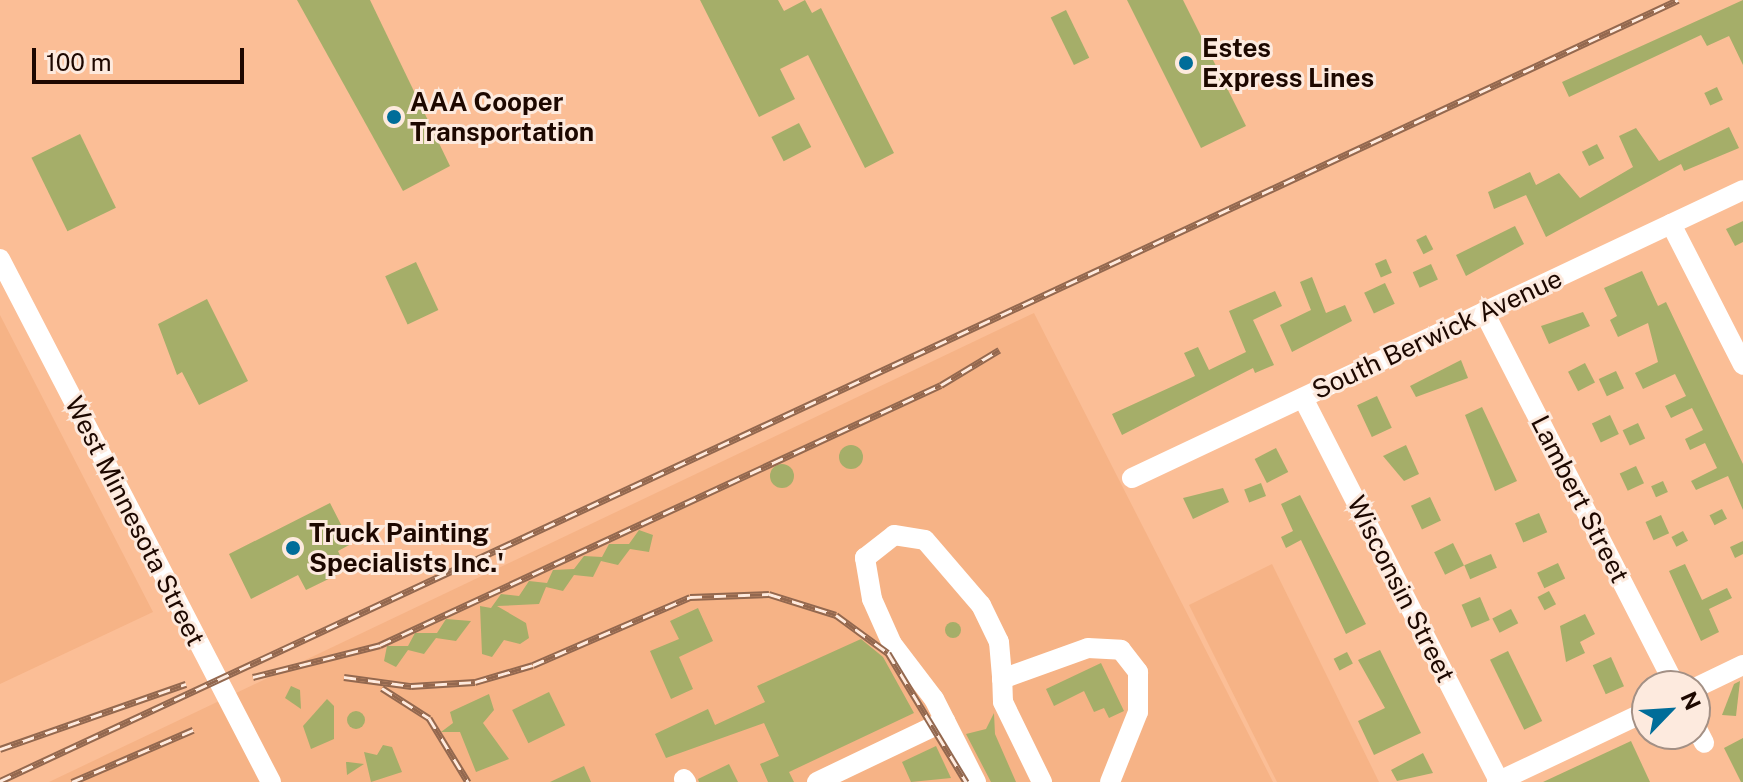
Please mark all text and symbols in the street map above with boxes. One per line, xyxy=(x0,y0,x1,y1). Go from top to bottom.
scale bar xyxy=(36,32,248,82)
place label: Estes Express Lines xyxy=(1202,32,1374,94)
text: 100 m xyxy=(46,48,112,76)
marker: Estes Express Lines xyxy=(1177,54,1195,72)
place label: AAA Cooper Transportation xyxy=(410,86,594,148)
marker: AAA Cooper Transportation xyxy=(385,108,403,126)
street label: South Berwick Avenue xyxy=(1307,262,1567,406)
street label: West Minnesota Street xyxy=(59,391,211,651)
street label: Lambert Street xyxy=(1524,410,1636,588)
street label: Wisconsin Street xyxy=(1341,491,1461,687)
place label: Truck Painting Specialists Inc.' xyxy=(309,517,504,578)
marker: Truck Painting Specialists Inc.' xyxy=(284,539,302,557)
north arrow xyxy=(1631,670,1711,750)
text: N xyxy=(1676,687,1706,714)

